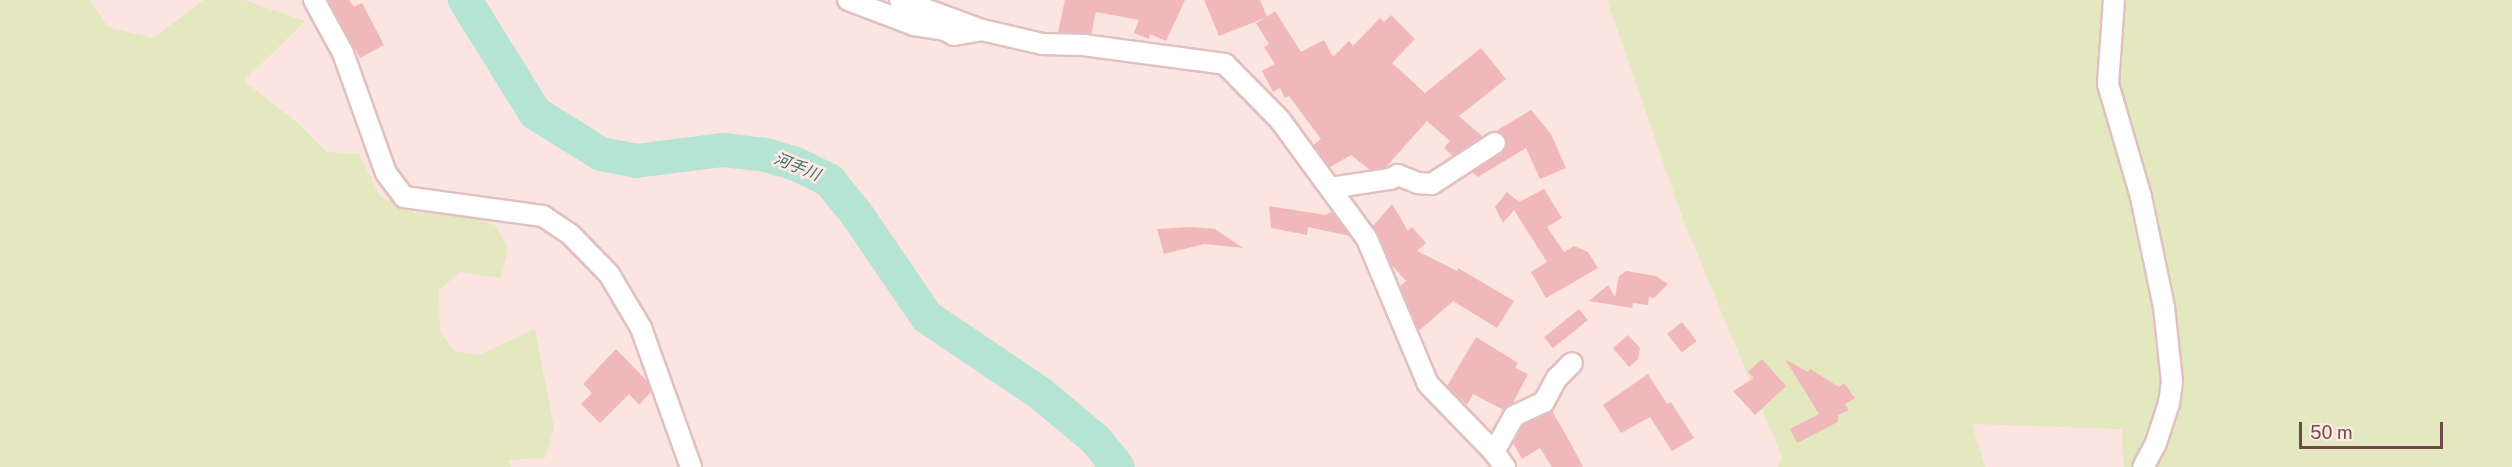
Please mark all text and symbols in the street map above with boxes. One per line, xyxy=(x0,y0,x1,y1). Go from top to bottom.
water label: 河手川 xyxy=(771,149,823,185)
scale bar xyxy=(2302,410,2446,448)
text: 50 m xyxy=(2310,422,2353,443)

